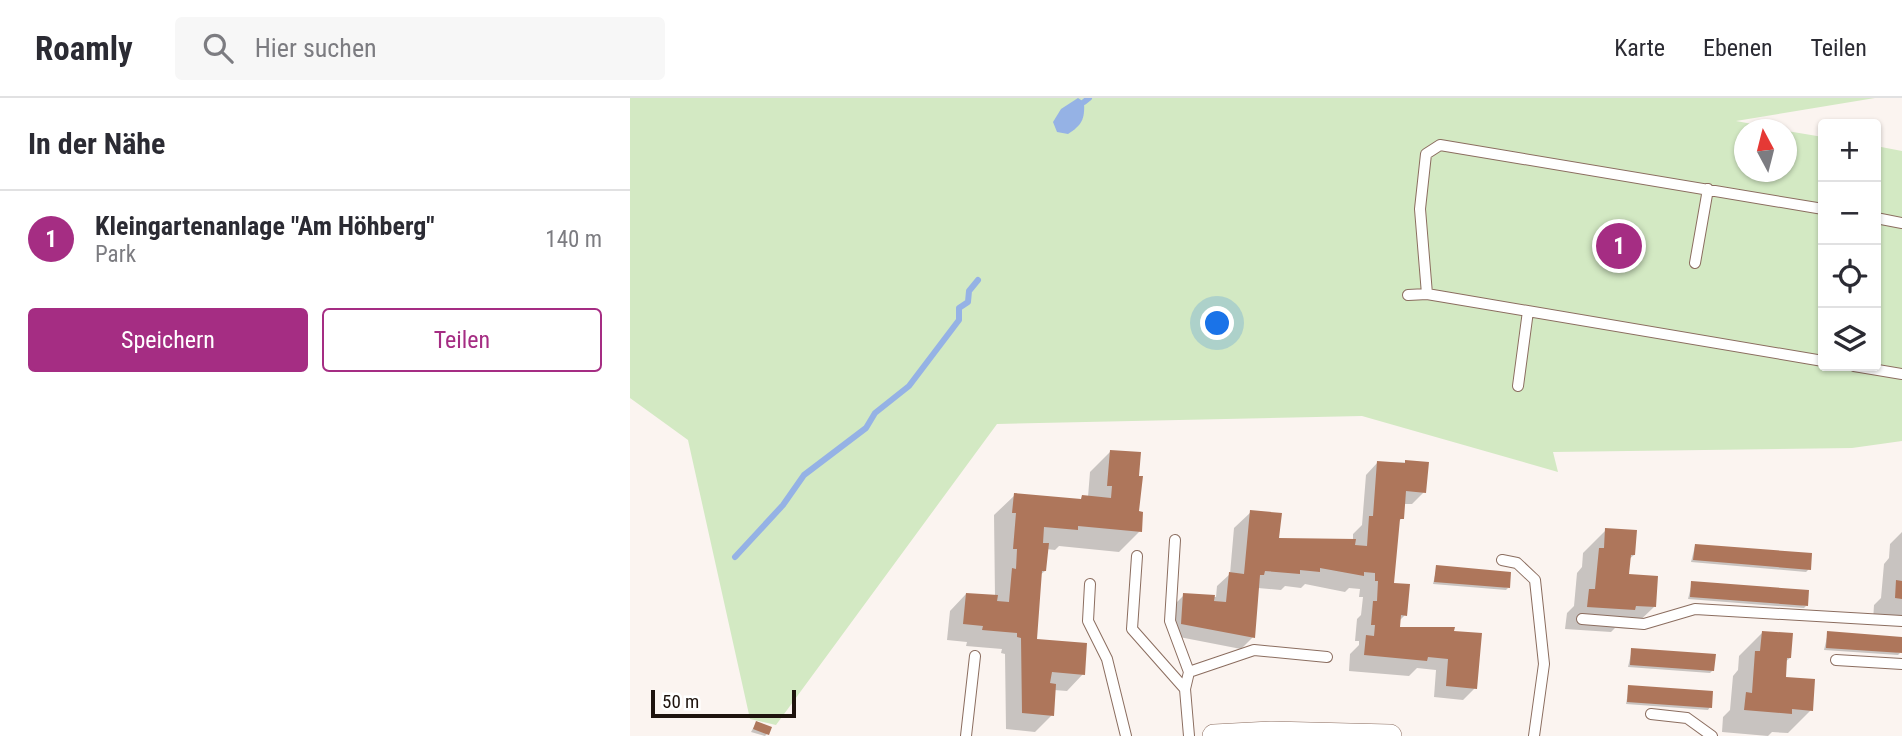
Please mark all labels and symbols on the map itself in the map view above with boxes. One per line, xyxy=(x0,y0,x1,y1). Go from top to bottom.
north arrow xyxy=(1734,119,1797,182)
pin: 1 xyxy=(1596,220,1642,272)
your location xyxy=(1200,306,1234,340)
scale bar xyxy=(651,687,796,719)

